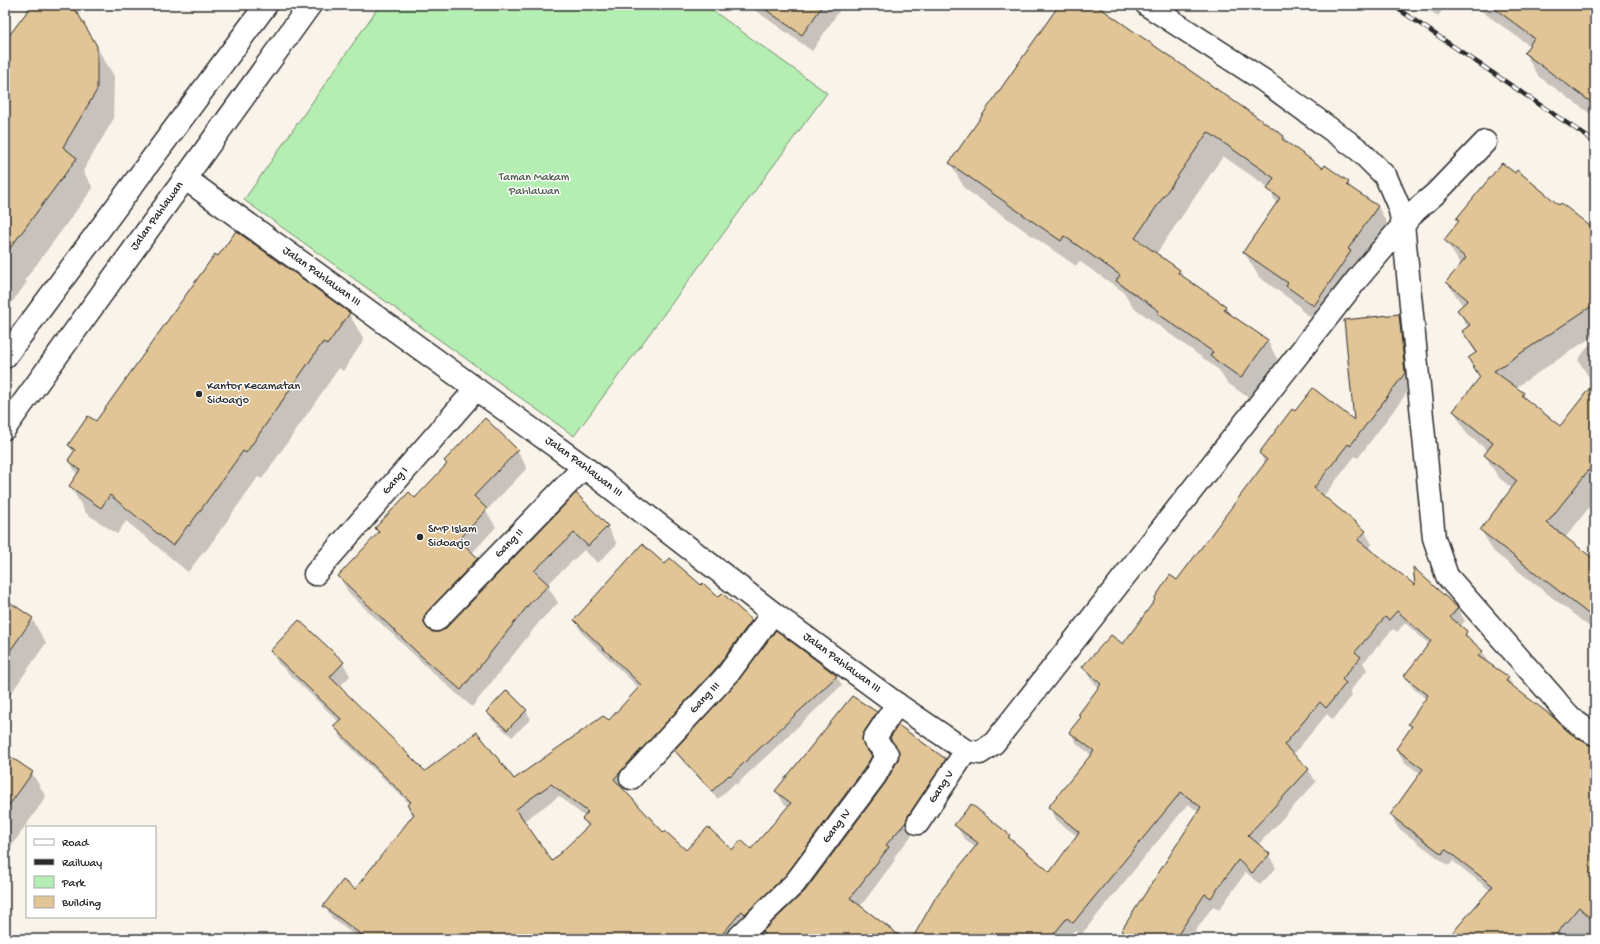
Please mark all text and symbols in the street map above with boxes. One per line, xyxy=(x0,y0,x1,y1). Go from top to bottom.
park label: Taman Makam Pahlawan xyxy=(498,171,570,199)
street label: Jalan Pahlawan xyxy=(128,179,187,254)
street label: Jalan Pahlawan III xyxy=(279,244,363,310)
place label: Kantor Kecamatan Sidoarjo xyxy=(207,380,300,408)
marker: Kantor Kecamatan Sidoarjo xyxy=(194,389,204,399)
street label: Jalan Pahlawan III xyxy=(542,434,625,501)
street label: Gang I xyxy=(380,464,412,498)
place label: SMP Islam Sidoarjo xyxy=(428,523,477,551)
street label: Gang II xyxy=(492,526,527,561)
marker: SMP Islam Sidoarjo xyxy=(415,532,425,542)
street label: Jalan Pahlawan III xyxy=(800,630,883,697)
street label: Gang III xyxy=(687,679,724,717)
street label: Gang V xyxy=(926,768,958,806)
street label: Gang IV xyxy=(820,806,855,847)
legend xyxy=(26,826,156,918)
text: Road xyxy=(62,837,89,851)
text: Railway xyxy=(62,857,102,871)
text: Park xyxy=(61,877,87,891)
text: Building xyxy=(61,897,101,911)

